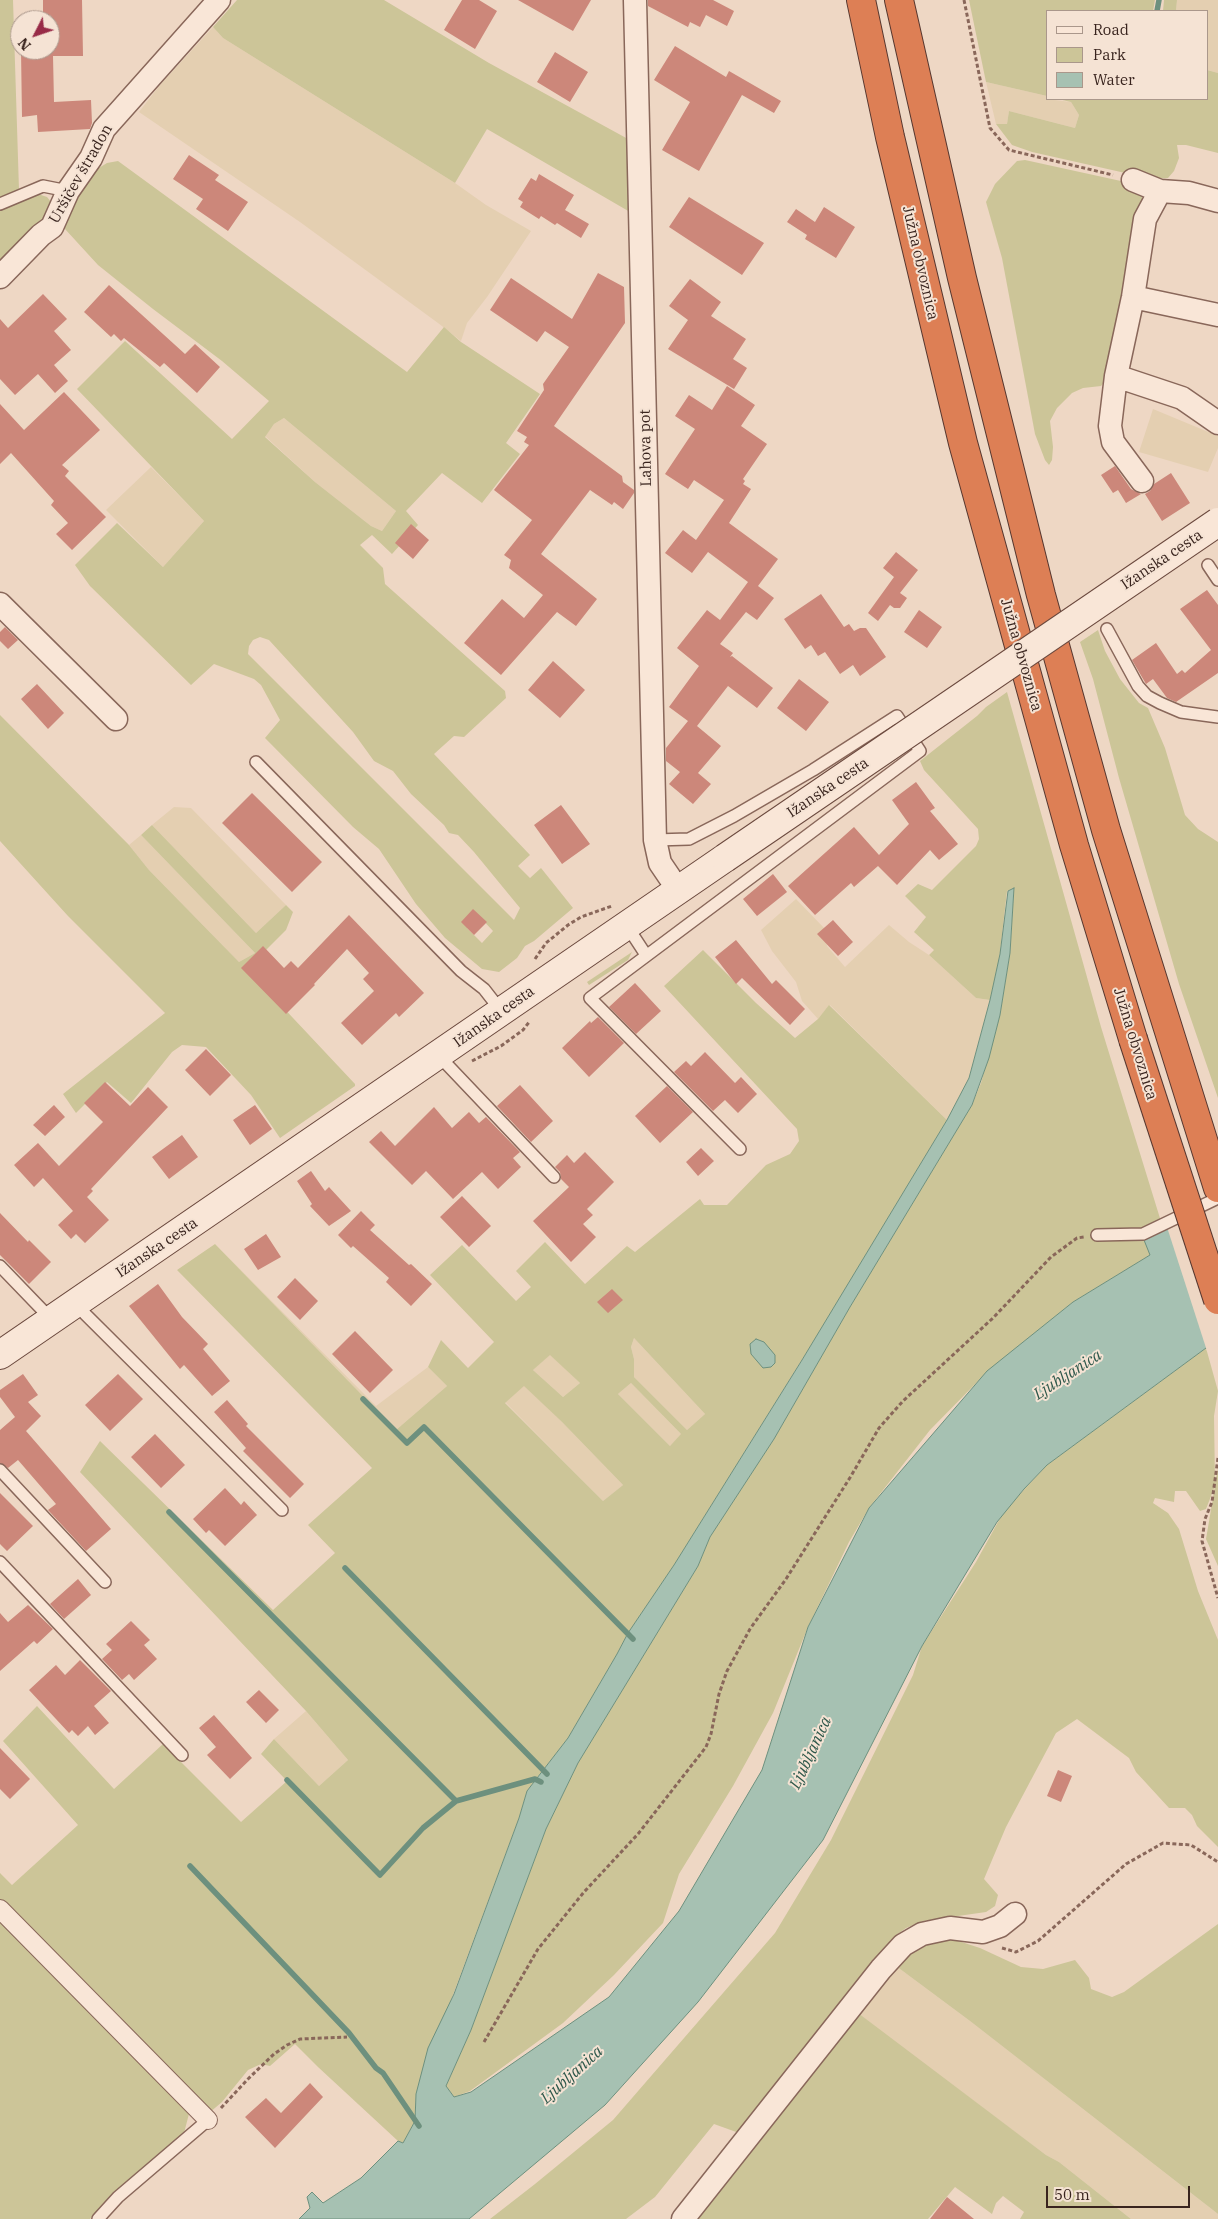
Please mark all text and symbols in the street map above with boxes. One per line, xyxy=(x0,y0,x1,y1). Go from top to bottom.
north arrow xyxy=(10,10,60,60)
legend xyxy=(1046,10,1208,100)
text: Road xyxy=(1093,20,1129,39)
text: N xyxy=(14,34,35,54)
text: Park xyxy=(1093,45,1126,64)
text: Water xyxy=(1093,70,1135,89)
street label: Uršičev štradon xyxy=(45,121,117,227)
street label: Južna obvoznica xyxy=(898,204,942,322)
street label: Lahova pot xyxy=(636,409,656,487)
street label: Ižanska cesta xyxy=(1118,526,1206,594)
street label: Južna obvoznica xyxy=(996,597,1046,713)
street label: Ižanska cesta xyxy=(784,754,872,822)
street label: Ižanska cesta xyxy=(450,982,538,1052)
street label: Južna obvoznica xyxy=(1109,986,1161,1102)
street label: Ižanska cesta xyxy=(113,1214,201,1282)
water label: Ljubljanica xyxy=(1030,1346,1106,1404)
water label: Ljubljanica xyxy=(786,1714,836,1792)
water label: Ljubljanica xyxy=(537,2042,607,2108)
scale bar xyxy=(1048,2176,1192,2208)
text: 50 m xyxy=(1054,2185,1090,2204)

